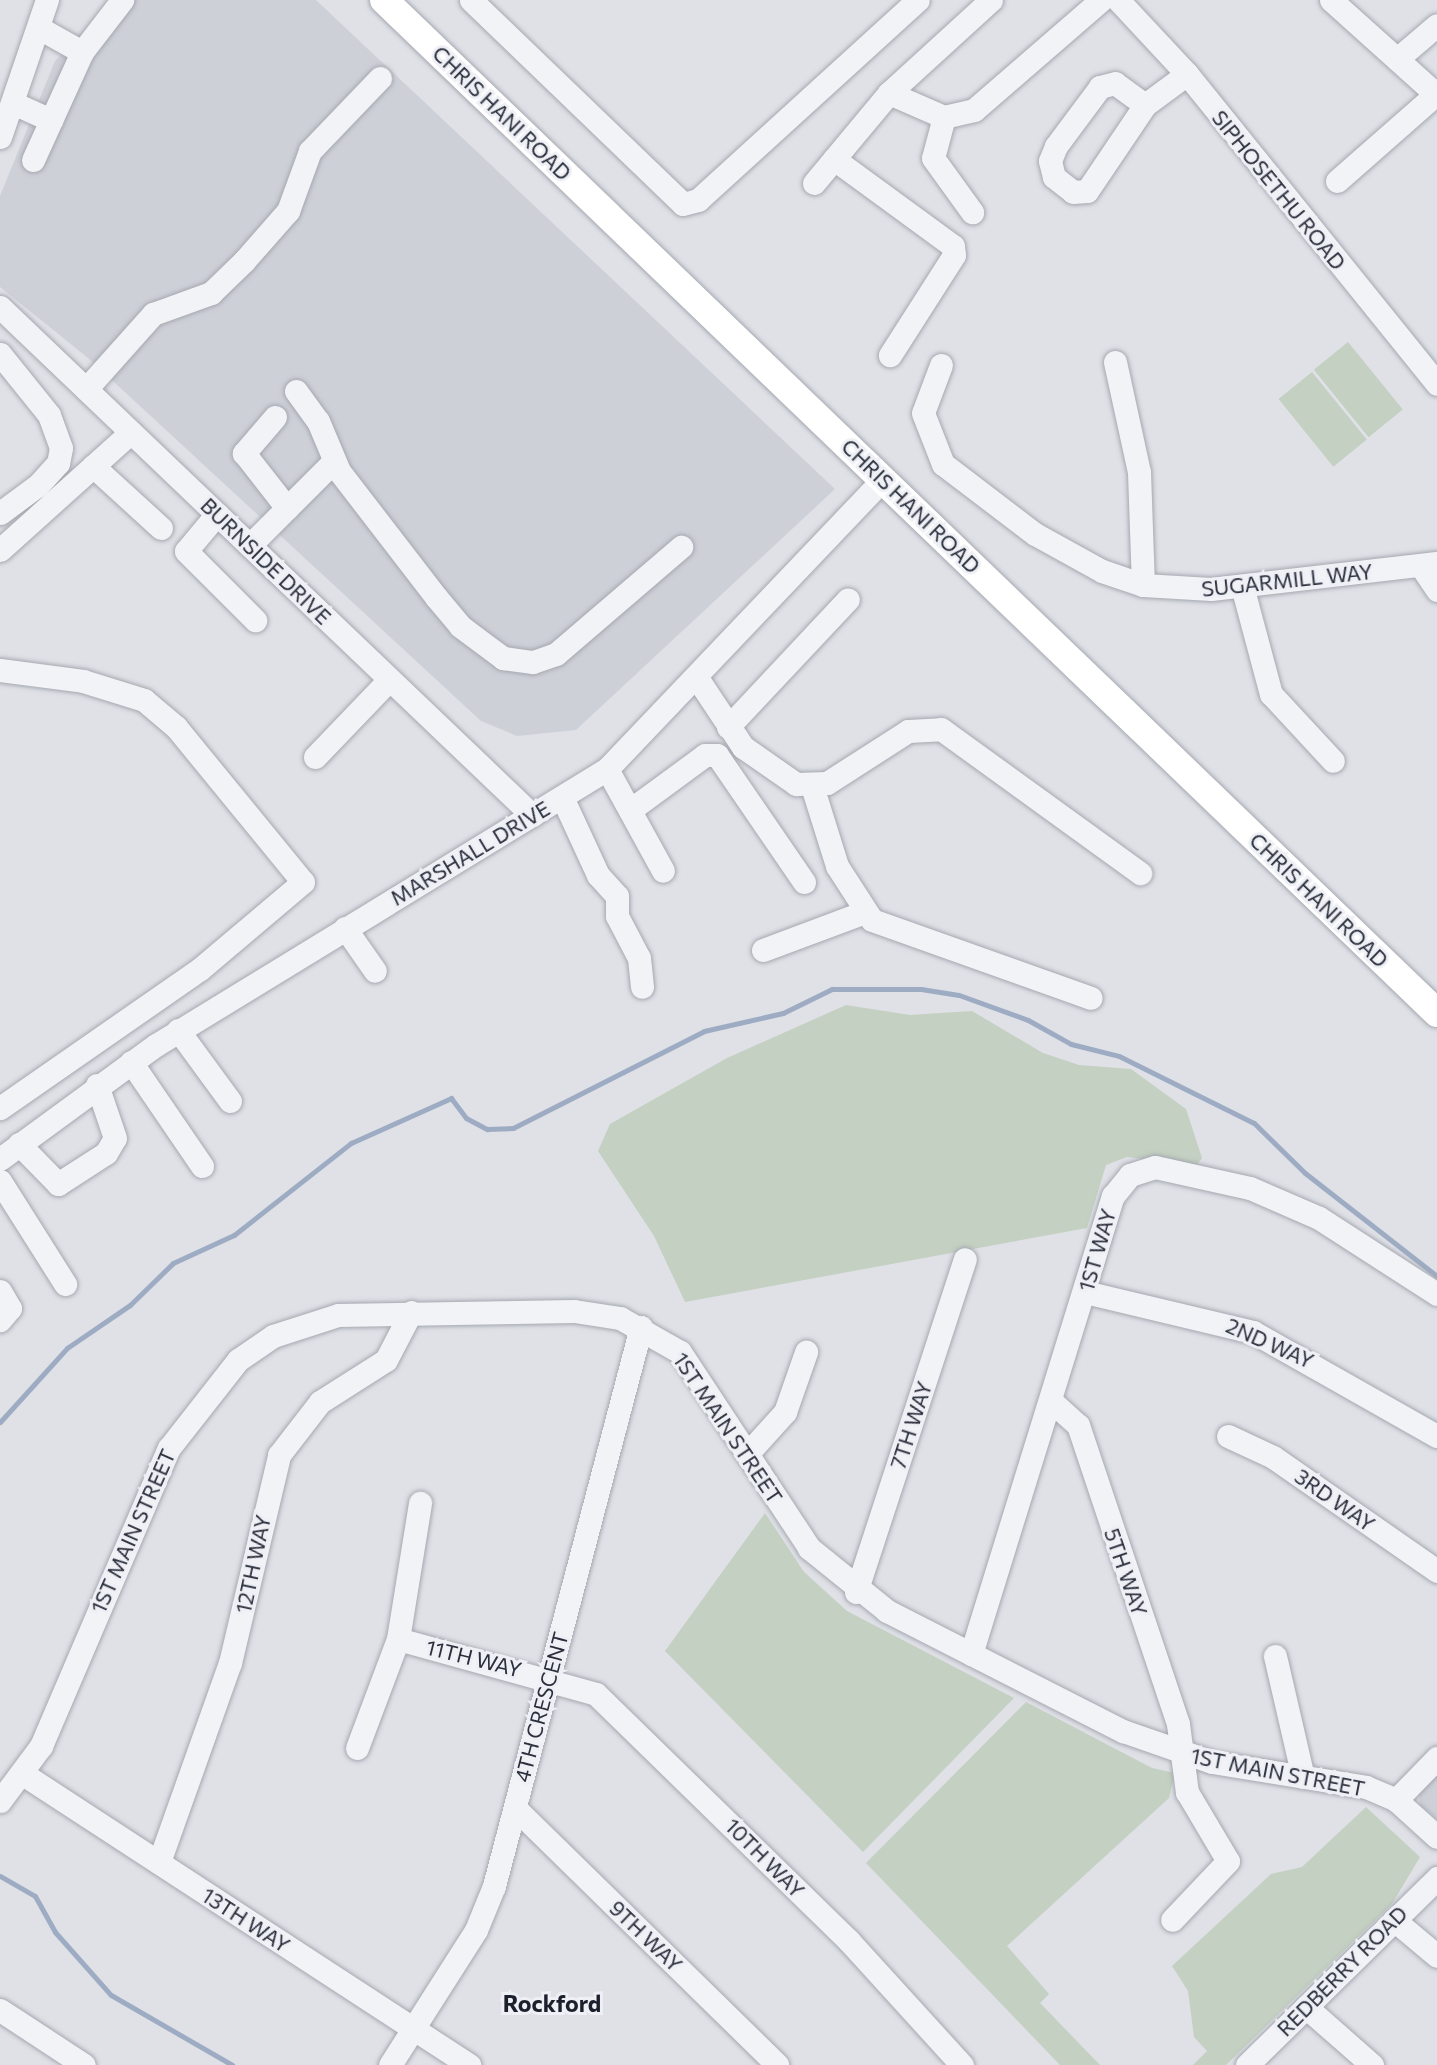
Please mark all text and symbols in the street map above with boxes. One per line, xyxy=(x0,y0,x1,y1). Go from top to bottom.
street label: CHRIS HANI ROAD xyxy=(428,41,576,185)
street label: SIPHOSETHU ROAD xyxy=(1207,105,1351,275)
street label: CHRIS HANI ROAD xyxy=(837,434,985,578)
street label: BURNSIDE DRIVE xyxy=(196,492,336,630)
street label: SUGARMILL WAY xyxy=(1200,558,1374,602)
street label: MARSHALL DRIVE xyxy=(386,795,554,911)
street label: CHRIS HANI ROAD xyxy=(1245,828,1393,972)
street label: 1ST WAY xyxy=(1073,1206,1121,1294)
street label: 2ND WAY xyxy=(1222,1313,1318,1373)
street label: 1ST MAIN STREET xyxy=(668,1348,788,1508)
street label: 7TH WAY xyxy=(885,1378,937,1472)
street label: 1ST MAIN STREET xyxy=(86,1445,180,1617)
street label: 3RD WAY xyxy=(1290,1463,1380,1537)
street label: 12TH WAY xyxy=(230,1512,276,1616)
street label: 5TH WAY xyxy=(1099,1525,1153,1619)
street label: 4TH CRESCENT xyxy=(509,1629,573,1785)
street label: 11TH WAY xyxy=(424,1634,524,1682)
street label: 1ST MAIN STREET xyxy=(1189,1743,1367,1801)
street label: 10TH WAY xyxy=(720,1813,810,1903)
street label: 13TH WAY xyxy=(197,1882,295,1958)
street label: 9TH WAY xyxy=(604,1895,688,1977)
street label: REDBERRY ROAD xyxy=(1272,1901,1412,2041)
district label: Rockford xyxy=(503,1989,601,2017)

